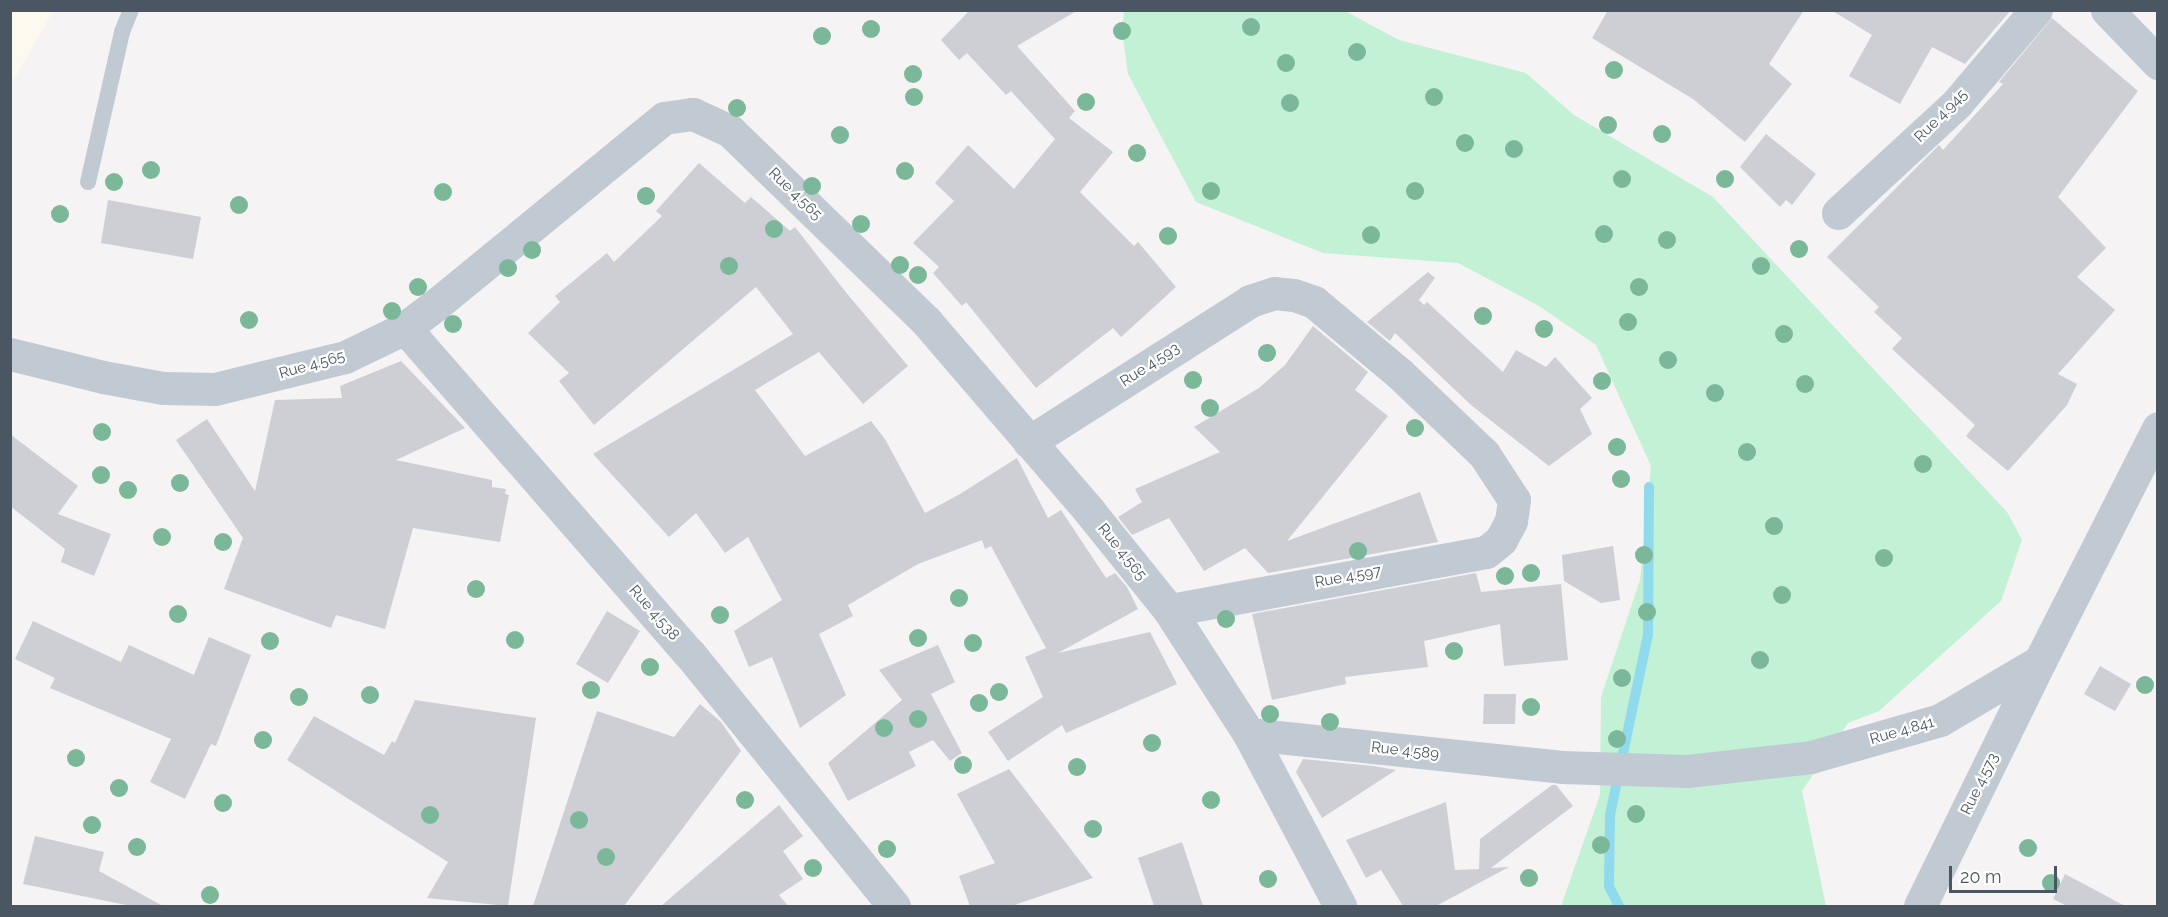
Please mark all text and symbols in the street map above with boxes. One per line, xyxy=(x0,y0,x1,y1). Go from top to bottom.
street label: Rue 4.945 xyxy=(1911,86,1971,146)
street label: Rue 4.565 xyxy=(764,164,826,224)
street label: Rue 4.593 xyxy=(1117,339,1183,391)
street label: Rue 4.565 xyxy=(277,347,347,383)
street label: Rue 4.565 xyxy=(1094,520,1150,584)
street label: Rue 4.597 xyxy=(1313,562,1383,592)
street label: Rue 4.538 xyxy=(625,582,683,644)
street label: Rue 4.841 xyxy=(1868,713,1936,749)
street label: Rue 4.589 xyxy=(1370,738,1440,764)
street label: Rue 4.573 xyxy=(1957,750,2003,818)
scale bar xyxy=(1952,854,2060,892)
text: 20 m xyxy=(1960,866,2002,887)

